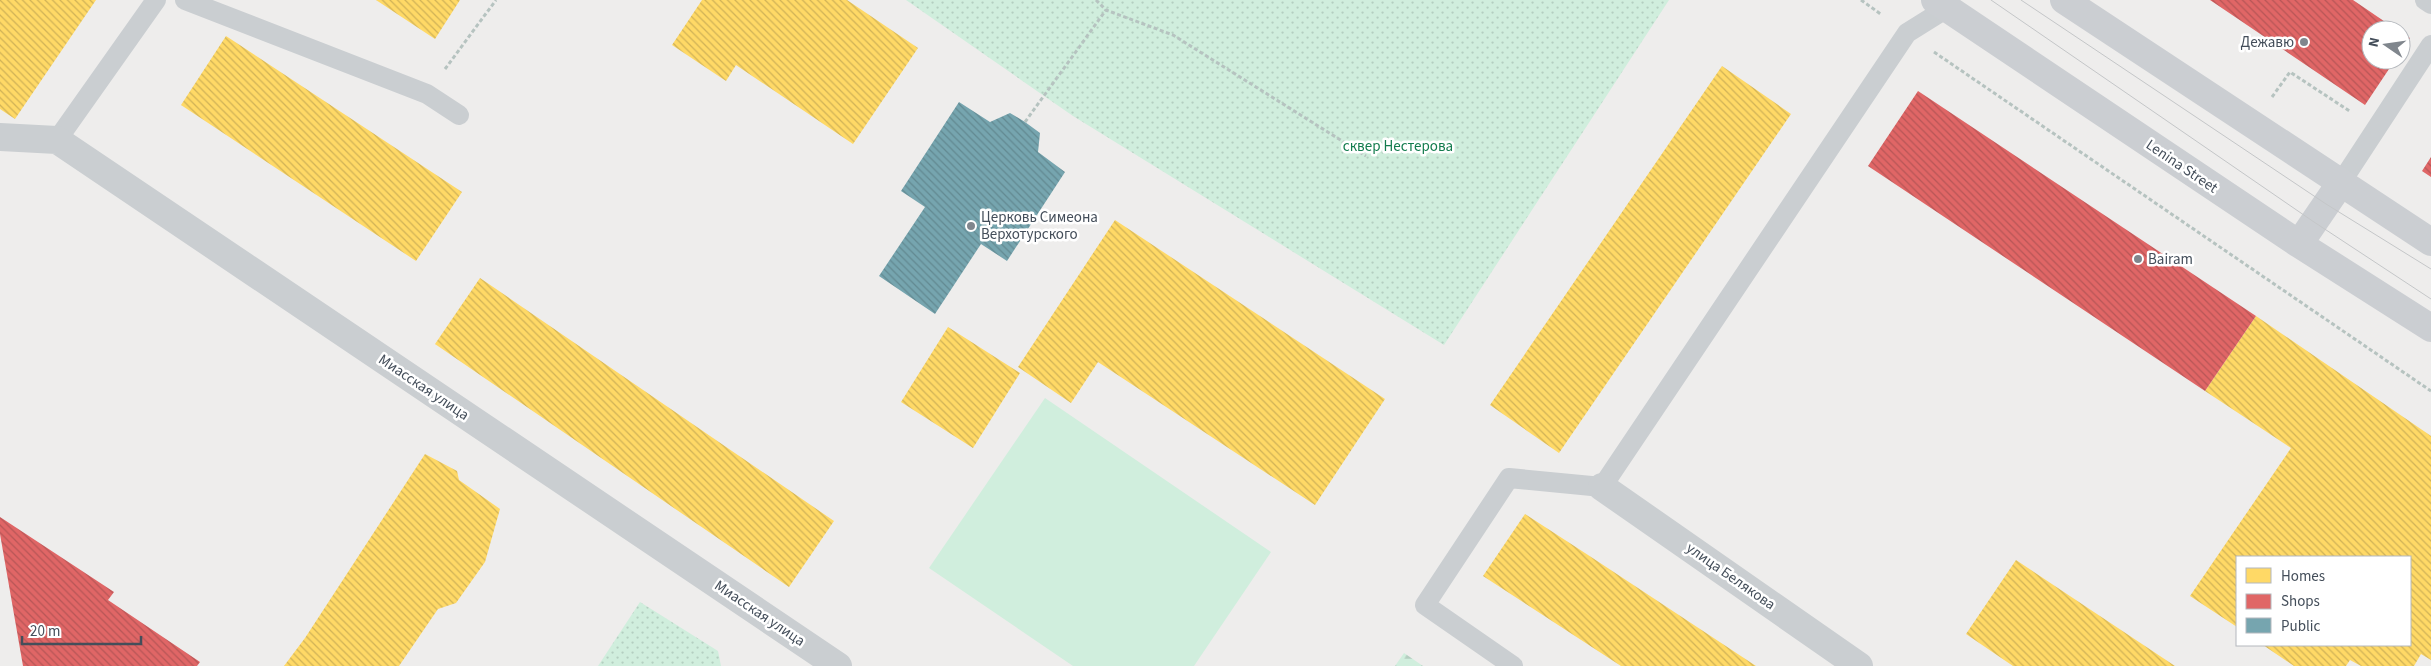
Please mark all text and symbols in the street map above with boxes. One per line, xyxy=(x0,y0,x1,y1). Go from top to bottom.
north arrow xyxy=(2361,20,2411,70)
place label: Дежавю xyxy=(2241,32,2294,53)
marker: Дежавю xyxy=(2298,36,2310,48)
text: N xyxy=(2364,36,2385,49)
street label: Lenina Street xyxy=(2142,135,2222,198)
park label: сквер Нестерова xyxy=(1343,136,1453,157)
place label: Церковь Симеона Верхотурского xyxy=(981,207,1098,245)
marker: Церковь Симеона Верхотурского xyxy=(965,220,977,232)
place label: Bairam xyxy=(2148,249,2193,270)
marker: Bairam xyxy=(2132,253,2144,265)
street label: Миасская улица xyxy=(374,349,473,426)
street label: улица Белякова xyxy=(1682,538,1780,615)
legend xyxy=(2236,556,2411,646)
text: Homes xyxy=(2281,566,2325,587)
street label: Миасская улица xyxy=(710,575,809,652)
text: Shops xyxy=(2281,591,2320,612)
scale bar xyxy=(22,614,141,646)
text: Public xyxy=(2281,616,2320,637)
text: 20 m xyxy=(30,621,60,642)

